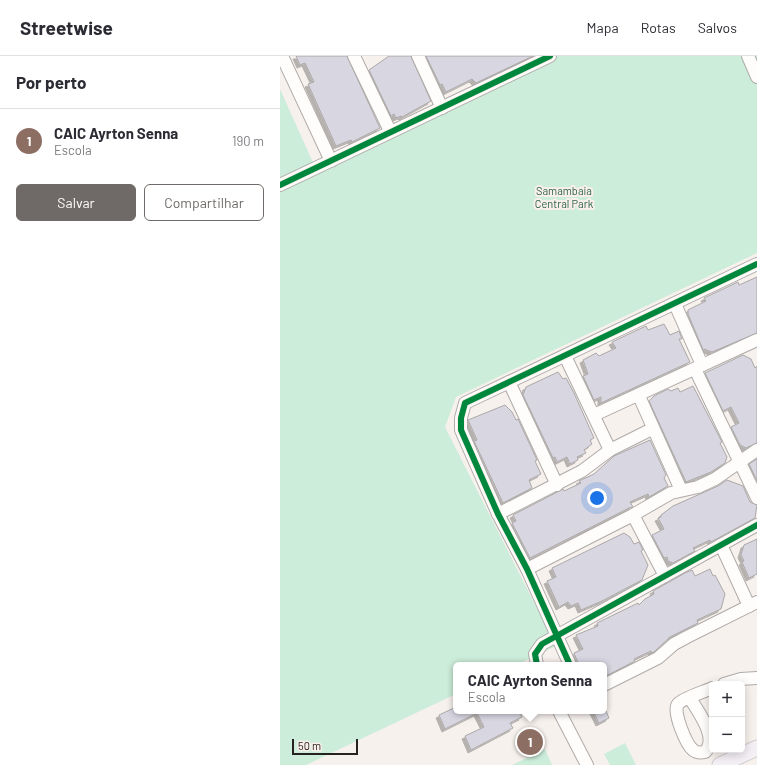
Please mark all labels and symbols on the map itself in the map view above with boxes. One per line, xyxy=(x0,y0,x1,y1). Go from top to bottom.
park label: Samambaia Central Park xyxy=(535,184,594,210)
your location xyxy=(587,488,607,508)
pin: 1 xyxy=(517,727,543,757)
scale bar xyxy=(292,737,358,756)

